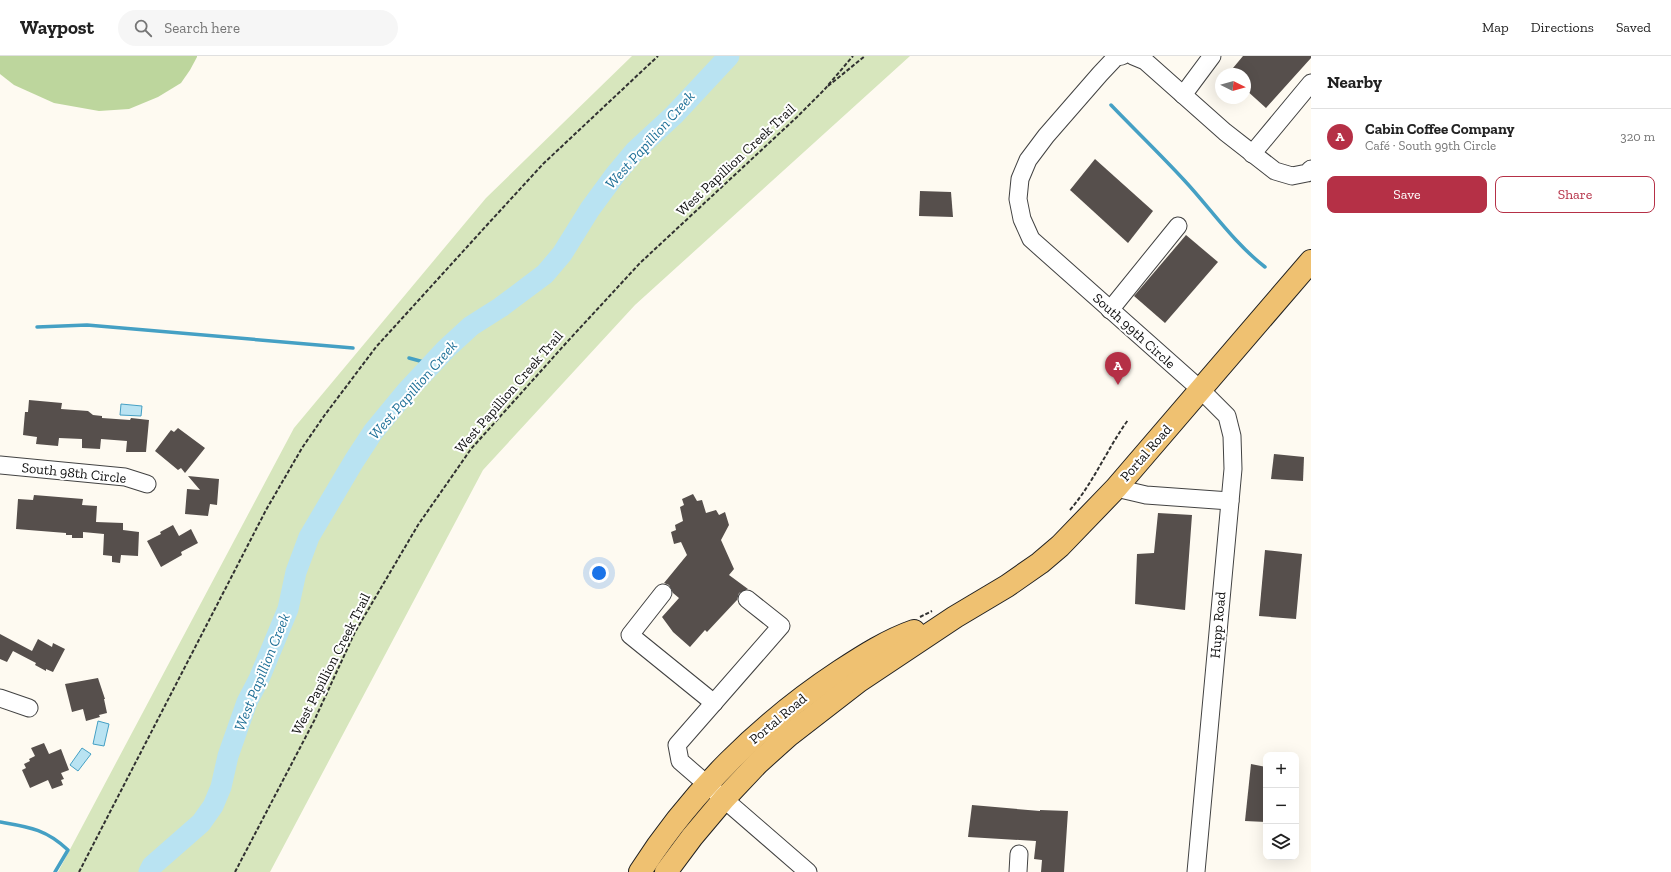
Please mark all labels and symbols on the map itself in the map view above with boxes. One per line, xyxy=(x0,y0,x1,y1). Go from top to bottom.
north arrow xyxy=(1215,68,1251,104)
water label: West Papillion Creek xyxy=(601,87,699,193)
street label: West Papillion Creek Trail xyxy=(673,100,799,220)
street label: South 99th Circle xyxy=(1089,290,1179,373)
street label: West Papillion Creek Trail xyxy=(451,327,567,457)
water label: West Papillion Creek xyxy=(365,337,461,443)
pin: A xyxy=(1105,352,1131,385)
street label: Portal Road xyxy=(1117,421,1175,485)
street label: South 98th Circle xyxy=(21,459,128,487)
your location xyxy=(589,563,609,583)
street label: West Papillion Creek Trail xyxy=(288,590,374,738)
street label: Hupp Road xyxy=(1207,591,1229,659)
water label: West Papillion Creek xyxy=(230,610,294,733)
street label: Portal Road xyxy=(746,690,810,748)

